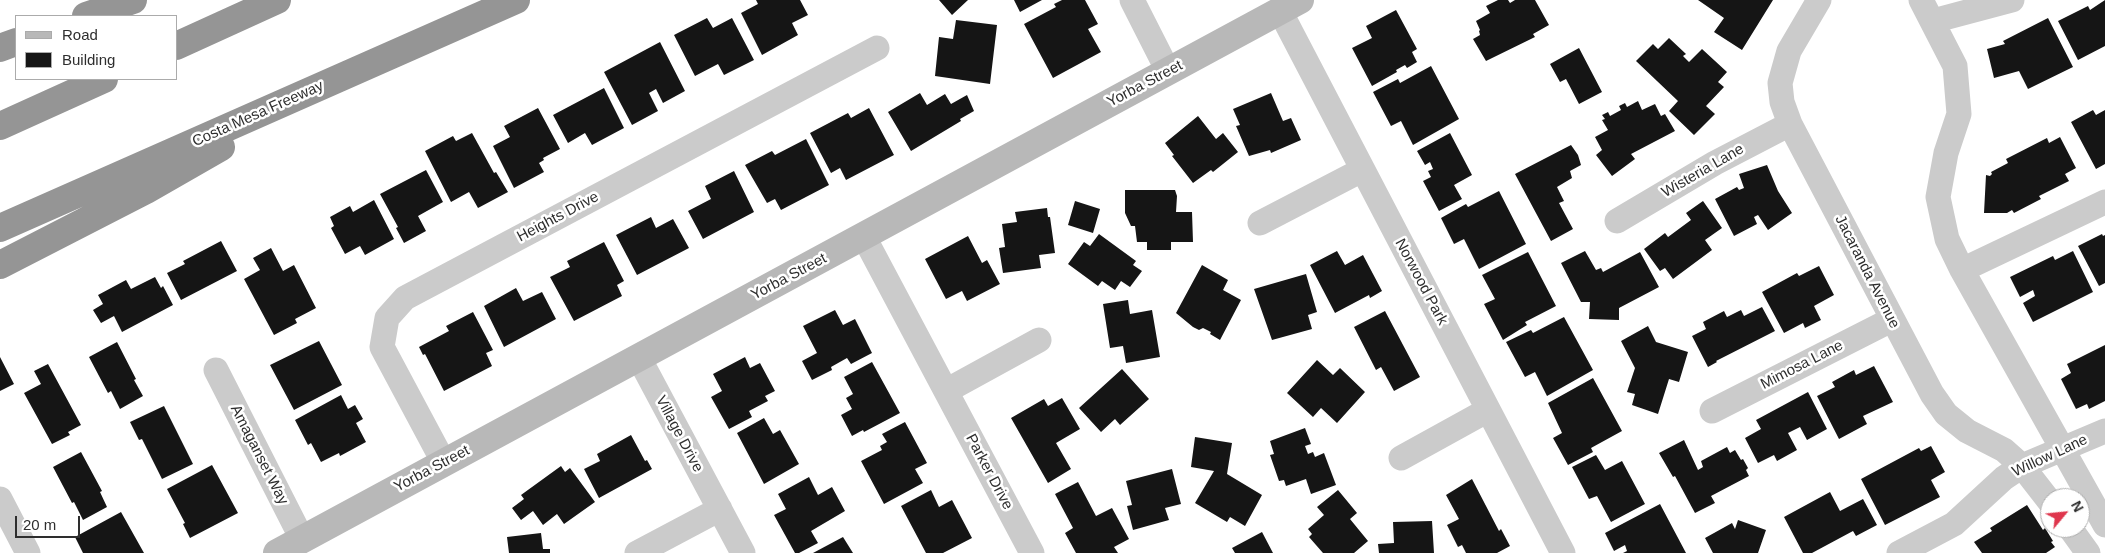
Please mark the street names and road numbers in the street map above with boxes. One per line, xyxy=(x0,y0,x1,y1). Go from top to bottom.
street label: Yorba Street xyxy=(1104,57,1186,111)
street label: Costa Mesa Freeway xyxy=(190,77,326,151)
street label: Wisteria Lane xyxy=(1659,140,1747,202)
street label: Heights Drive xyxy=(514,188,602,246)
street label: Jacaranda Avenue xyxy=(1831,212,1903,332)
street label: Norwood Park xyxy=(1391,236,1451,328)
street label: Yorba Street xyxy=(748,250,830,304)
street label: Mimosa Lane xyxy=(1758,337,1846,393)
street label: Village Drive xyxy=(651,393,707,475)
street label: Amaganset Way xyxy=(226,402,292,508)
street label: Parker Drive xyxy=(961,431,1017,513)
street label: Willow Lane xyxy=(2010,431,2090,481)
street label: Yorba Street xyxy=(391,442,473,496)

